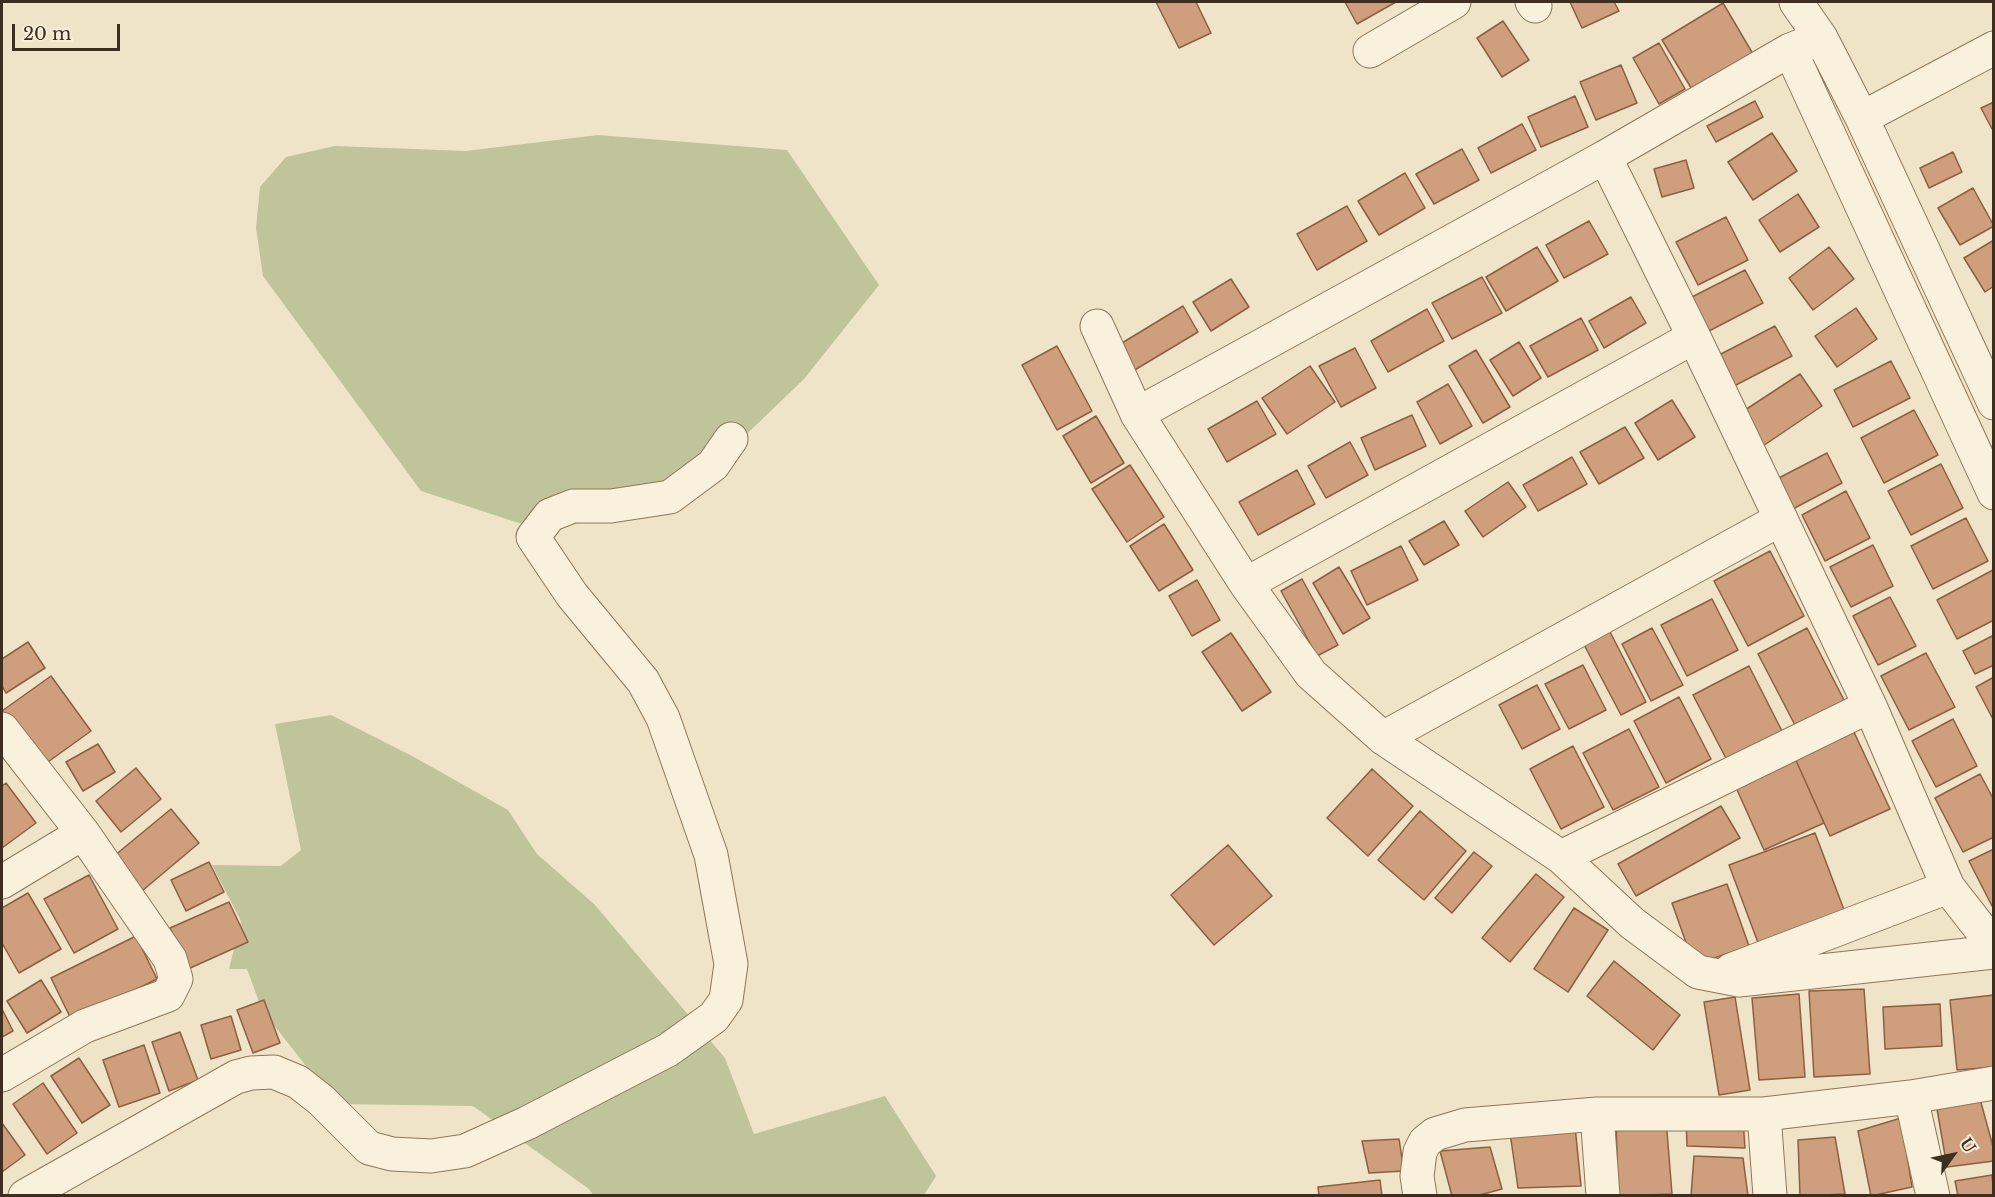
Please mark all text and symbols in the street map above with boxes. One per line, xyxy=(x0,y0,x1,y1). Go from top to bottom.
scale bar xyxy=(15,12,123,50)
text: 20 m xyxy=(23,23,71,45)
north arrow xyxy=(1923,1125,1983,1185)
text: U xyxy=(1956,1134,1980,1157)

